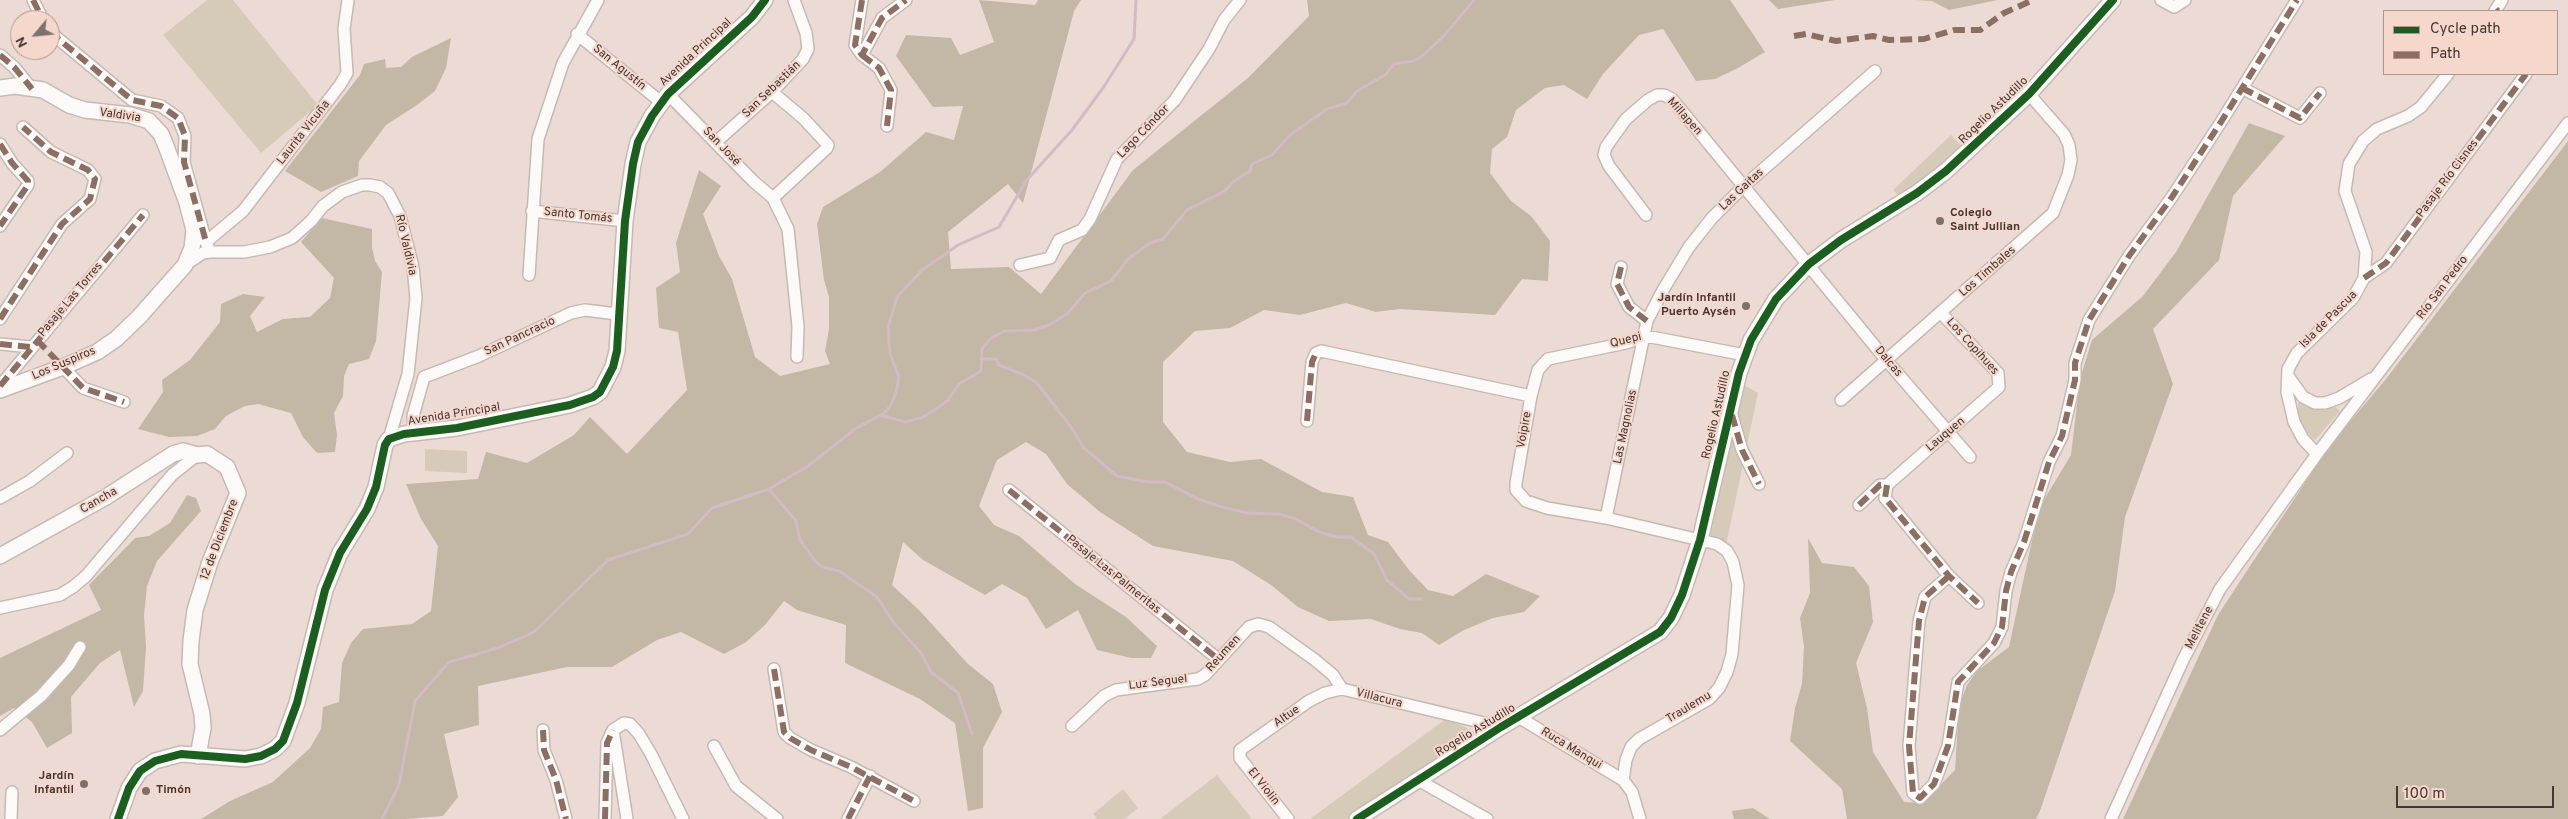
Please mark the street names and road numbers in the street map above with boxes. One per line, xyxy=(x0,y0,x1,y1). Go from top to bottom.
street label: Avenida Principal xyxy=(657,16,735,90)
street label: San Agustín xyxy=(589,42,649,94)
street label: San Sebastián xyxy=(740,58,804,122)
street label: Rogelio Astudillo xyxy=(1956,74,2032,148)
street label: Millapen xyxy=(1663,95,1705,139)
street label: Laurita Vicuña xyxy=(274,98,334,168)
street label: Lago Cóndor xyxy=(1115,102,1173,162)
street label: Valdivia xyxy=(98,106,142,126)
street label: San José xyxy=(699,125,743,169)
street label: Pasaje Río Cisnes xyxy=(2414,137,2482,221)
street label: Las Gaitas xyxy=(1717,166,1767,214)
street label: Santo Tomás xyxy=(543,205,613,227)
street label: Río Valdivia xyxy=(391,213,419,277)
street label: Los Timbales xyxy=(1957,244,2019,300)
street label: Río San Pedro xyxy=(2414,253,2472,323)
street label: Pasaje Las Torres xyxy=(36,260,106,340)
street label: Isla de Pascua xyxy=(2297,288,2361,352)
street label: San Pancracio xyxy=(482,314,558,360)
street label: Los Copihues xyxy=(1943,316,2001,378)
street label: Quepi xyxy=(1609,330,1643,352)
street label: Los Suspiros xyxy=(30,344,98,384)
street label: Dalcas xyxy=(1871,344,1905,380)
street label: Rogelio Astudillo xyxy=(1700,369,1734,461)
street label: Las Magnolias xyxy=(1611,388,1641,466)
street label: Avenida Principal xyxy=(407,401,501,429)
street label: Voipire xyxy=(1515,410,1535,450)
street label: Lauquen xyxy=(1924,415,1968,455)
street label: Cancha xyxy=(78,485,120,517)
street label: 12 de Diciembre xyxy=(198,498,242,582)
street label: Pasaje Las Palmeritas xyxy=(1063,532,1163,618)
street label: Melitene xyxy=(2183,604,2217,652)
street label: Reumen xyxy=(1204,633,1244,675)
street label: Luz Seguel xyxy=(1128,672,1188,694)
street label: Villacura xyxy=(1354,686,1404,712)
street label: Traulemu xyxy=(1664,689,1714,727)
street label: Rogelio Astudillo xyxy=(1433,701,1519,761)
street label: Altue xyxy=(1271,703,1303,731)
street label: Ruca Manqui xyxy=(1538,725,1604,773)
street label: El Violin xyxy=(1244,765,1282,809)

